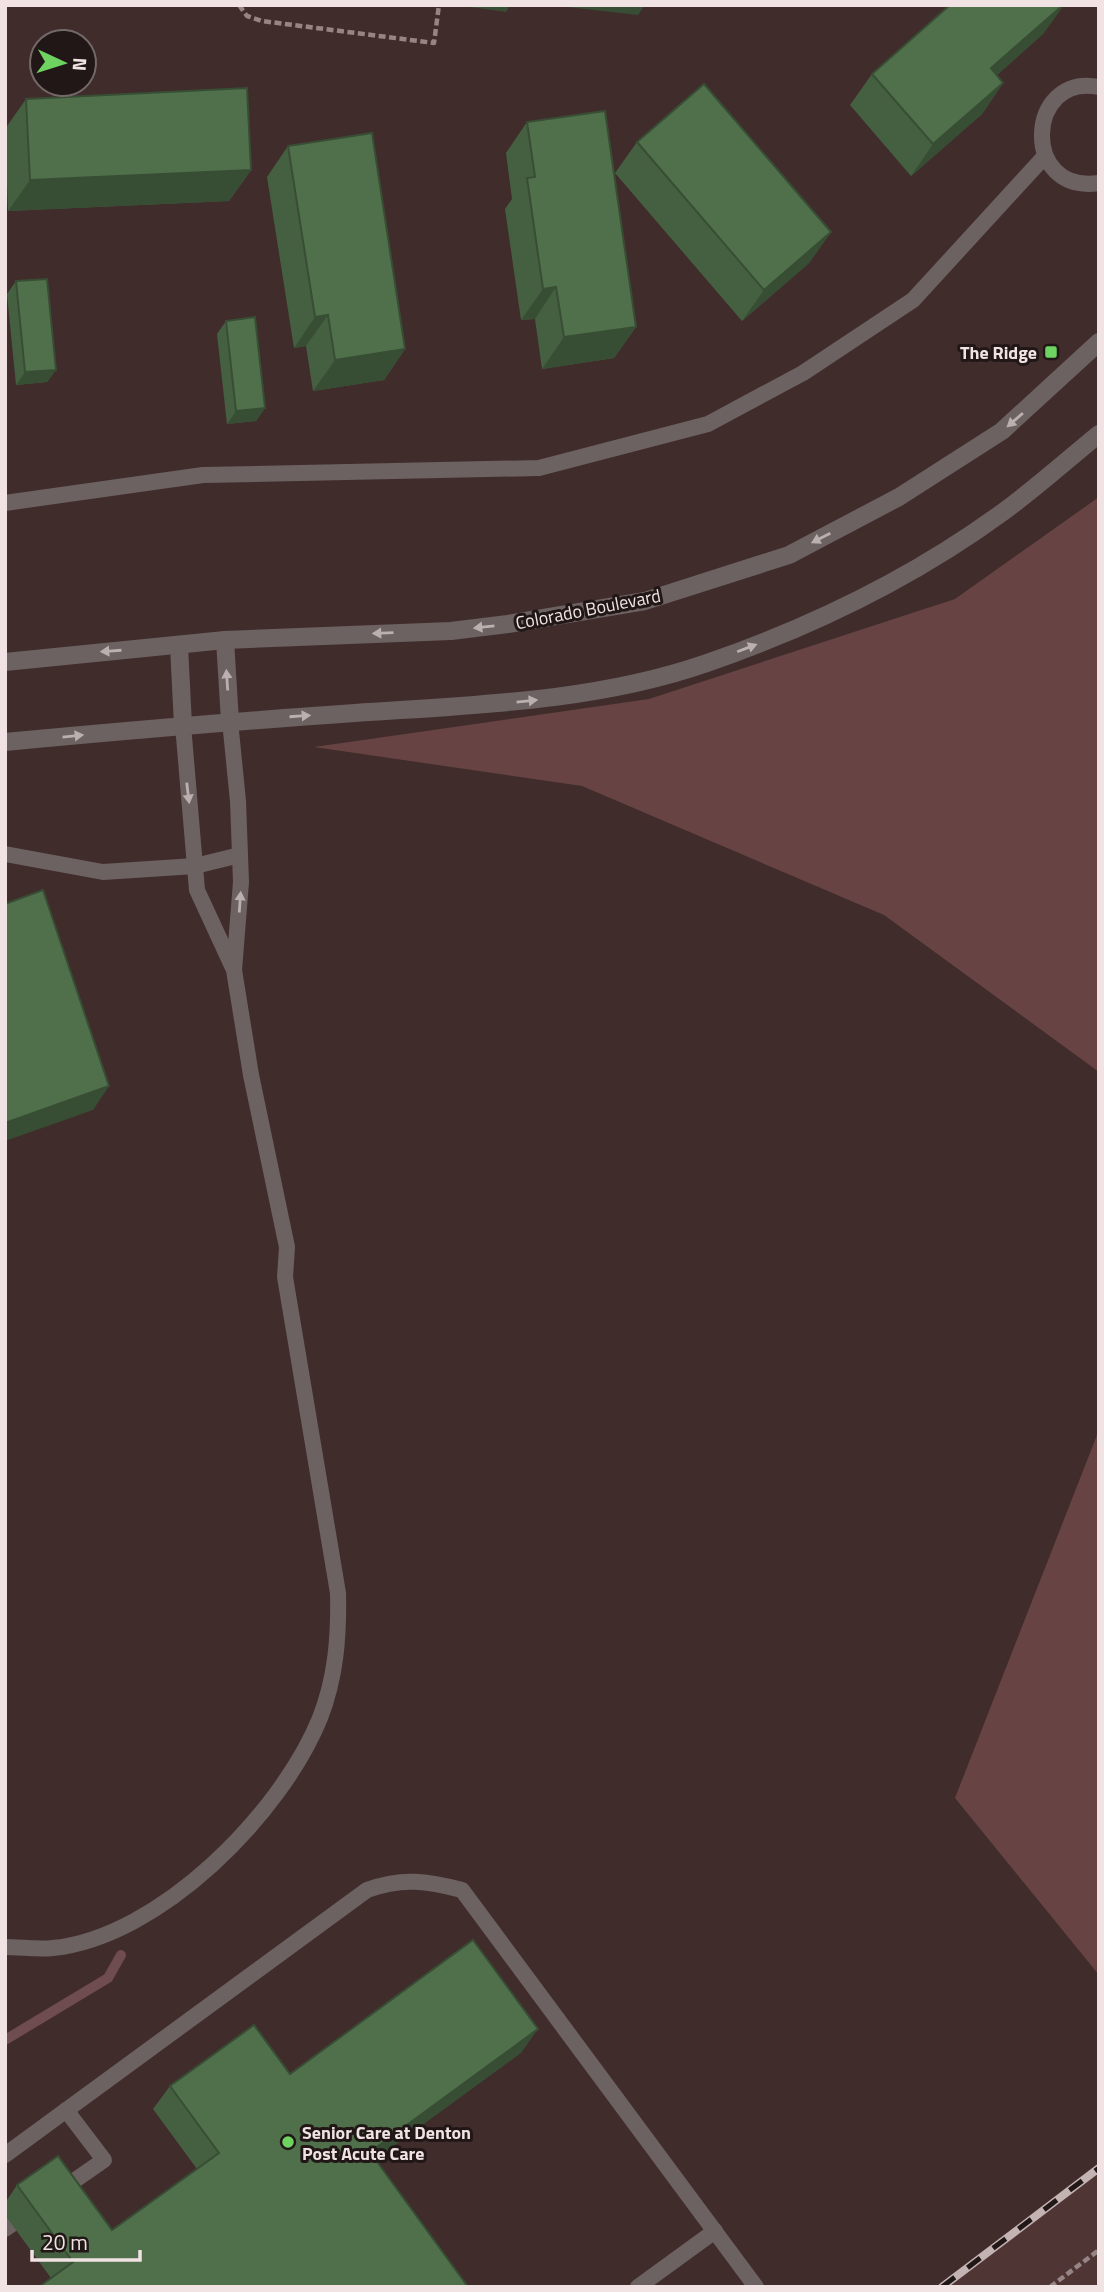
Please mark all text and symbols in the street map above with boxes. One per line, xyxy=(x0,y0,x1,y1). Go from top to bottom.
north arrow xyxy=(28,28,98,98)
text: N xyxy=(66,57,95,72)
place label: The Ridge xyxy=(960,339,1037,366)
marker: The Ridge xyxy=(1043,344,1059,360)
one-way arrow xyxy=(1006,412,1024,428)
one-way arrow xyxy=(811,532,831,544)
street label: Colorado Boulevard xyxy=(513,582,663,636)
one-way arrow xyxy=(473,622,495,633)
one-way arrow xyxy=(372,628,394,639)
one-way arrow xyxy=(737,642,758,653)
one-way arrow xyxy=(100,646,122,657)
one-way arrow xyxy=(222,669,233,691)
one-way arrow xyxy=(516,695,538,706)
one-way arrow xyxy=(289,711,311,722)
one-way arrow xyxy=(62,730,84,741)
one-way arrow xyxy=(183,782,194,804)
one-way arrow xyxy=(234,891,245,913)
place label: Senior Care at Denton Post Acute Care xyxy=(302,2119,471,2167)
marker: Senior Care at Denton Post Acute Care xyxy=(280,2134,296,2150)
scale bar xyxy=(32,2218,140,2262)
text: 20 m xyxy=(42,2226,88,2258)

